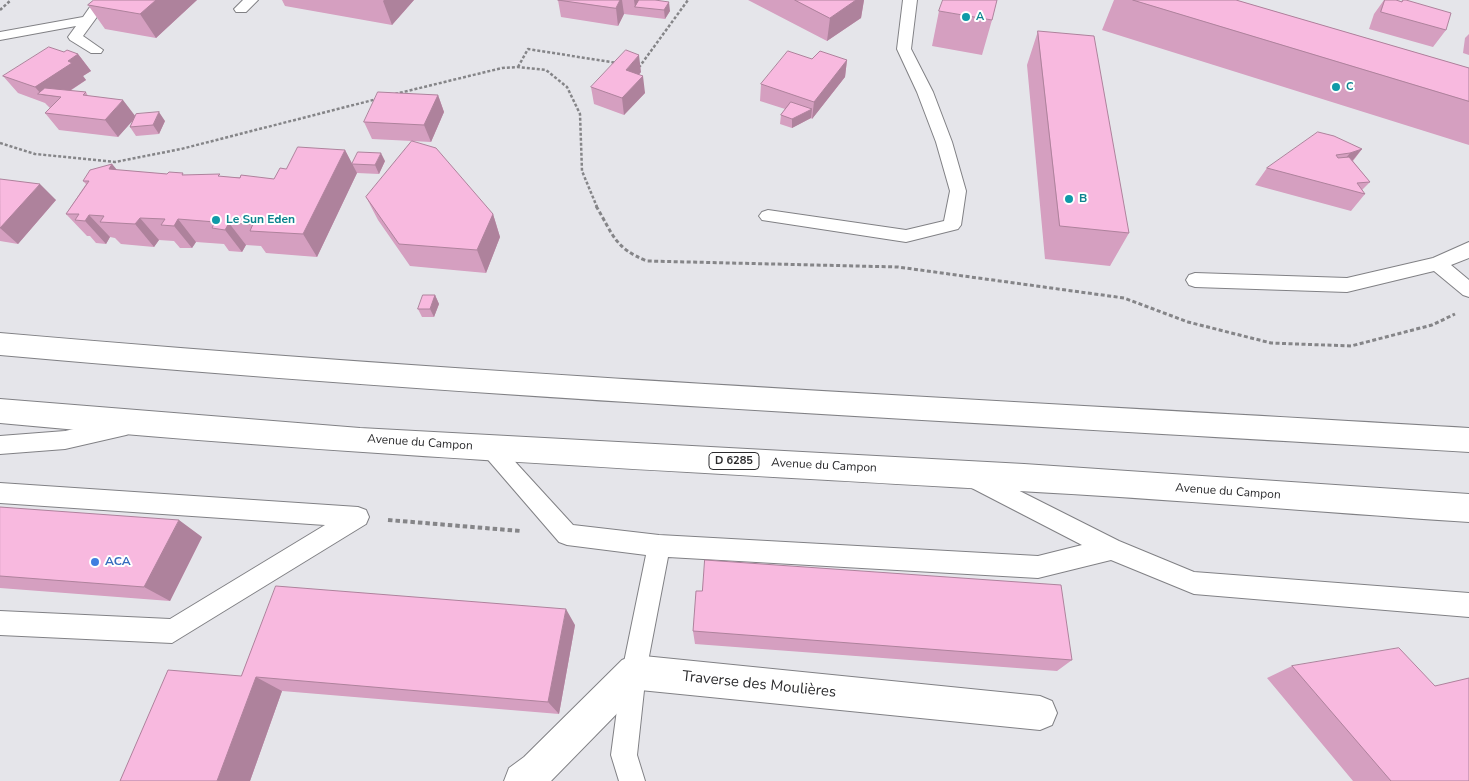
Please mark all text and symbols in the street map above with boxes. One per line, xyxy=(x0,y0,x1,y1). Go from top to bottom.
place label: A xyxy=(976,10,984,24)
marker: A xyxy=(960,11,972,23)
place label: C xyxy=(1346,80,1353,94)
marker: C xyxy=(1330,81,1342,93)
place label: B xyxy=(1079,192,1087,206)
marker: B xyxy=(1063,193,1075,205)
place label: Le Sun Eden xyxy=(226,213,295,227)
marker: Le Sun Eden xyxy=(210,214,222,226)
street label: Avenue du Campon xyxy=(367,432,473,454)
road number: D 6285 xyxy=(709,452,759,470)
street label: Avenue du Campon xyxy=(771,456,877,476)
street label: Avenue du Campon xyxy=(1175,481,1281,503)
place label: ACA xyxy=(105,555,131,569)
marker: ACA xyxy=(89,556,101,568)
street label: Traverse des Moulières xyxy=(681,668,837,702)

